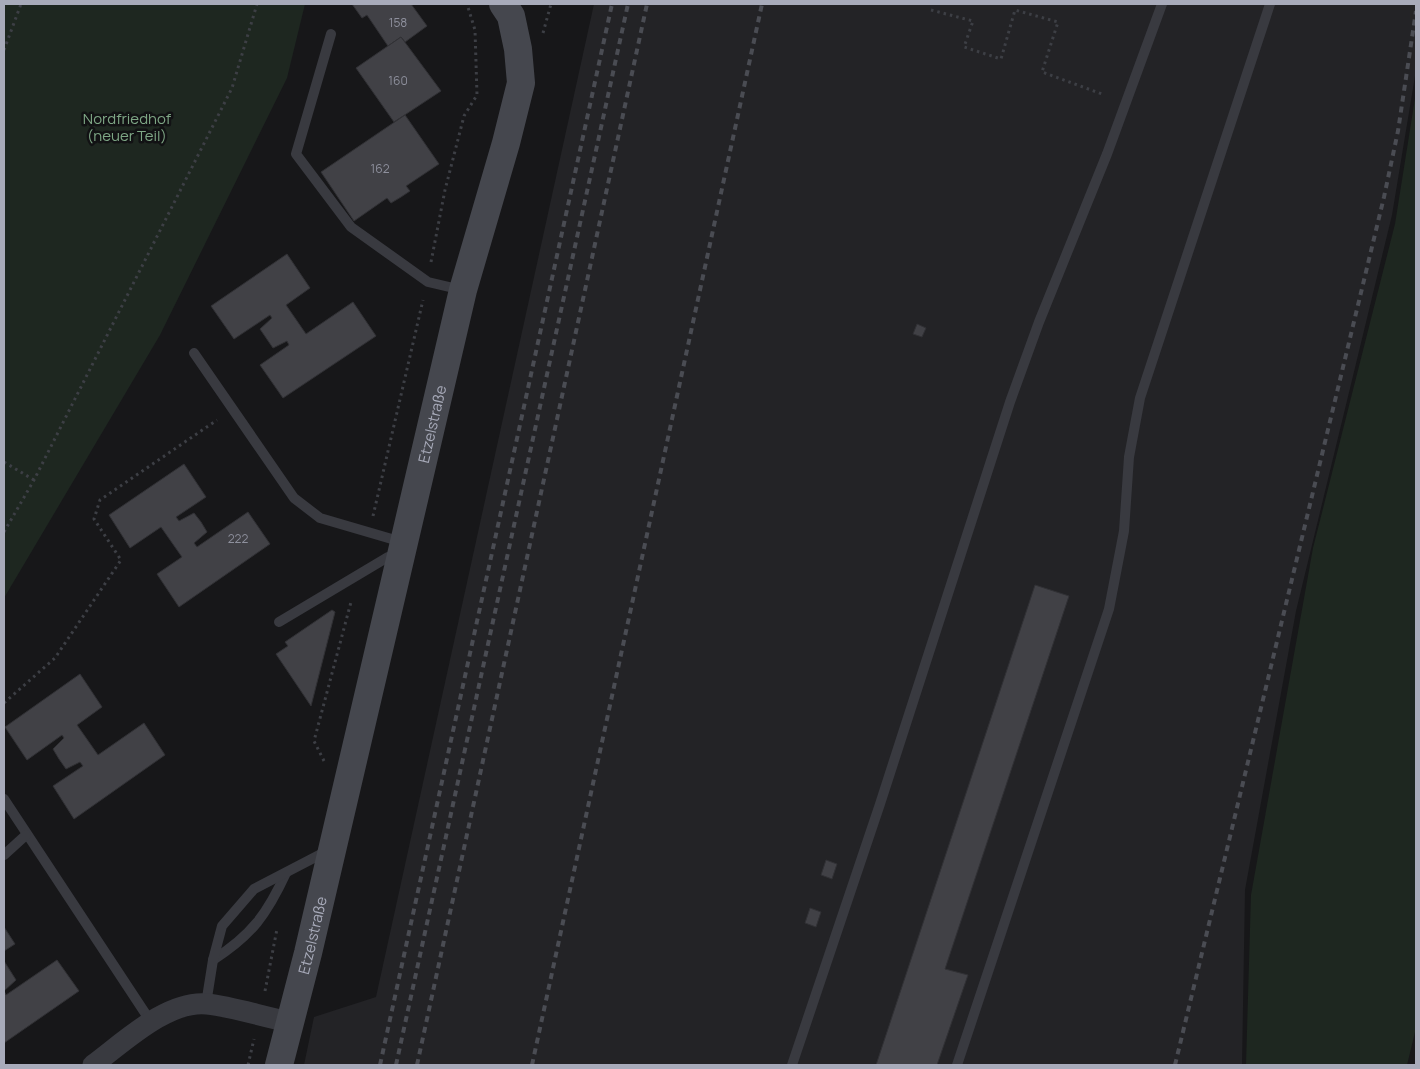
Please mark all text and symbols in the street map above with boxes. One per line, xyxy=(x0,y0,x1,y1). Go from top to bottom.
house number: 158 xyxy=(389,14,407,31)
house number: 160 xyxy=(388,72,408,89)
park label: Nordfriedhof (neuer Teil) xyxy=(83,108,172,146)
house number: 162 xyxy=(371,160,390,177)
street label: Etzelstraße xyxy=(412,383,451,465)
house number: 222 xyxy=(228,530,248,547)
street label: Etzelstraße xyxy=(292,894,331,976)

